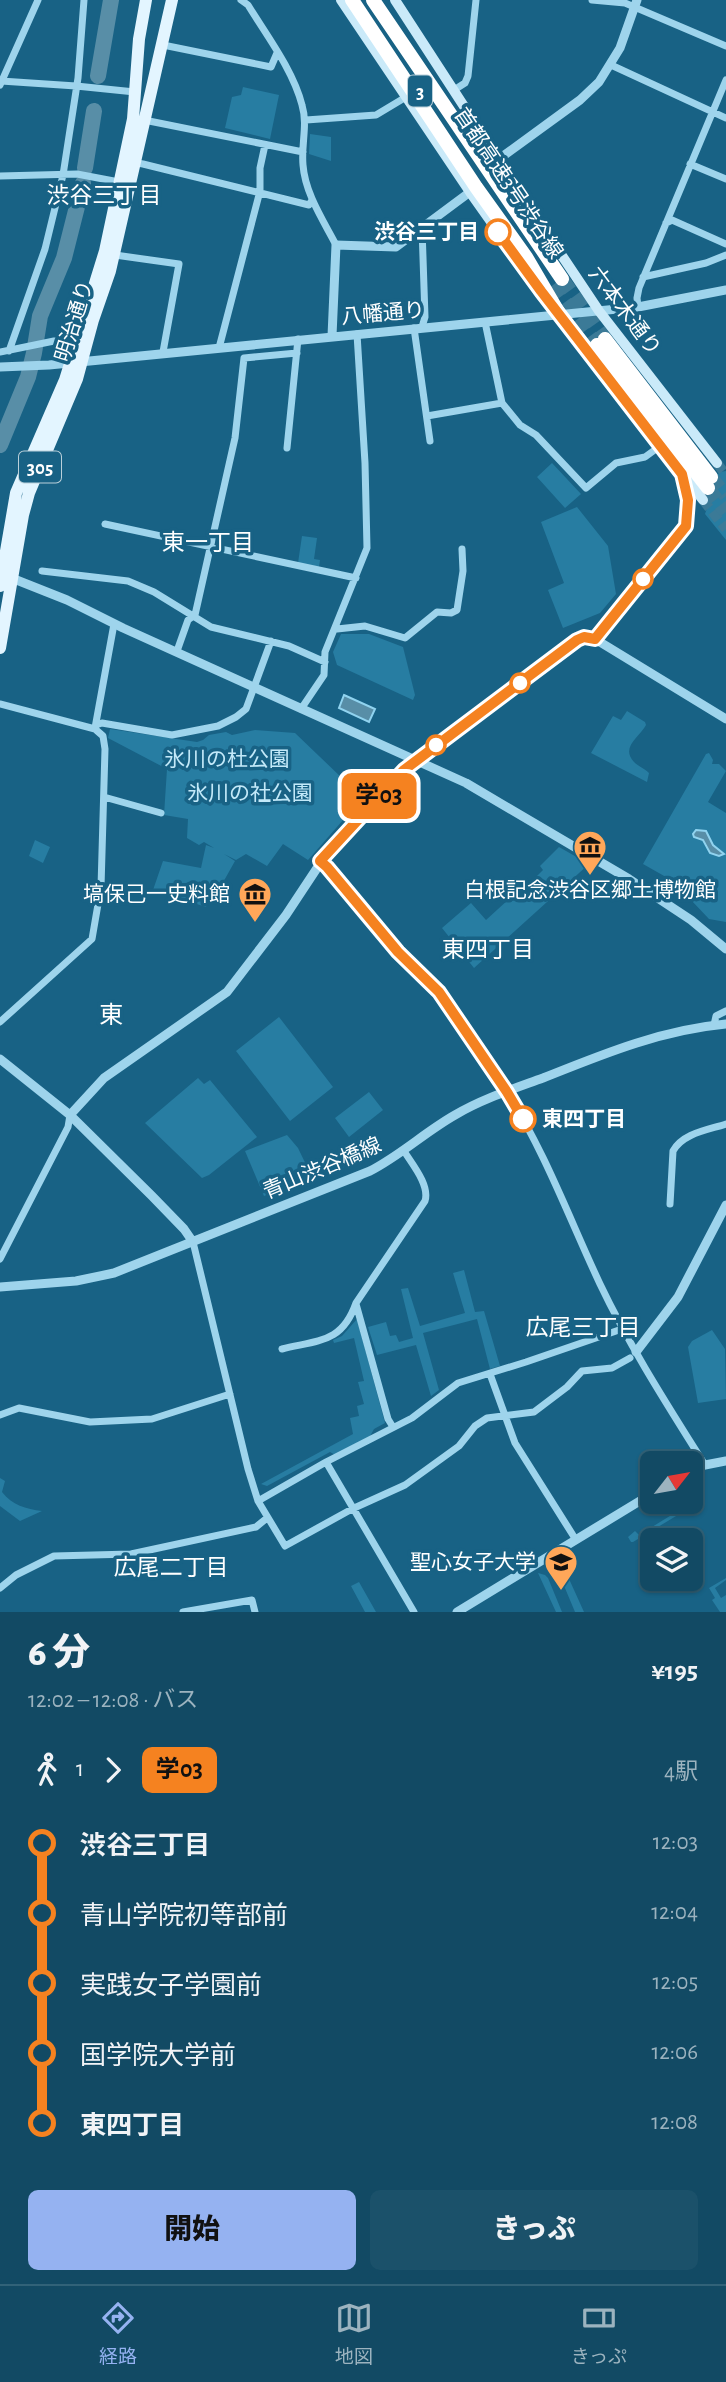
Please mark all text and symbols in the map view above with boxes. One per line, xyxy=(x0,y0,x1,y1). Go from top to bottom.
road number: 3 xyxy=(408,76,432,106)
street label: 首都高速3号渋谷線 xyxy=(450,104,568,262)
district label: 渋谷三丁目 xyxy=(47,183,162,208)
marker: 渋谷三丁目 xyxy=(485,219,511,245)
place label: 渋谷三丁目 xyxy=(374,221,479,243)
street label: 六本木通り xyxy=(585,262,665,360)
street label: 明治通り xyxy=(51,278,97,364)
street label: 八幡通り xyxy=(340,298,426,328)
road number: 305 xyxy=(19,452,61,482)
district label: 東一丁目 xyxy=(162,530,254,555)
unlabelled marker xyxy=(633,569,653,589)
unlabelled marker xyxy=(510,673,530,693)
unlabelled marker xyxy=(426,735,446,755)
park label: 氷川の杜公園 xyxy=(164,748,290,770)
line badge: 学03 xyxy=(339,773,419,819)
park label: 氷川の社公園 xyxy=(187,782,313,804)
text: 学03 xyxy=(356,784,402,808)
museum icon: 白根記念渋谷区郷土博物館 xyxy=(571,828,609,877)
museum icon: 塙保己一史料館 xyxy=(236,875,274,924)
place label: 白根記念渋谷区郷土博物館 xyxy=(464,879,716,901)
place label: 塙保己一史料館 xyxy=(83,883,230,905)
district label: 東四丁目 xyxy=(442,937,534,962)
district label: 東 xyxy=(99,1002,123,1028)
marker: 東四丁目 xyxy=(510,1106,536,1132)
place label: 東四丁目 xyxy=(542,1108,626,1130)
street label: 青山渋谷橋線 xyxy=(260,1133,384,1203)
district label: 広尾三丁目 xyxy=(526,1315,641,1340)
north arrow xyxy=(640,1451,704,1514)
map controls xyxy=(640,1451,703,1591)
button: layers xyxy=(640,1528,703,1591)
school or university icon: 聖心女子大学 xyxy=(542,1543,580,1592)
place label: 聖心女子大学 xyxy=(410,1551,536,1573)
district label: 広尾二丁目 xyxy=(114,1555,229,1580)
text: 6 分 xyxy=(28,1635,90,1673)
text: ¥195 xyxy=(651,1658,698,1684)
text: 12:02 – 12:08 · バス xyxy=(28,1689,198,1712)
icon: walk xyxy=(28,1751,66,1789)
icon: forward xyxy=(94,1751,132,1789)
text: 1 xyxy=(76,1758,84,1781)
text: 学03 xyxy=(156,1758,203,1782)
text: 4駅 xyxy=(664,1761,698,1784)
text: 12:03 xyxy=(653,1831,698,1854)
text: 渋谷三丁目 xyxy=(80,1833,210,1859)
text: 12:04 xyxy=(651,1901,698,1924)
text: 青山学院初等部前 xyxy=(80,1903,288,1929)
text: 12:05 xyxy=(653,1971,698,1994)
text: 実践女子学園前 xyxy=(80,1973,262,1999)
text: 12:06 xyxy=(651,2041,698,2064)
text: 国学院大学前 xyxy=(80,2043,236,2069)
text: 12:08 xyxy=(651,2111,698,2134)
text: 東四丁目 xyxy=(80,2113,184,2139)
button: 開始 xyxy=(28,2190,356,2270)
button: きっぷ xyxy=(370,2190,698,2270)
tab: 経路 xyxy=(99,2299,137,2369)
tab: 地図 xyxy=(335,2299,373,2369)
tab: きっぷ xyxy=(571,2299,627,2369)

